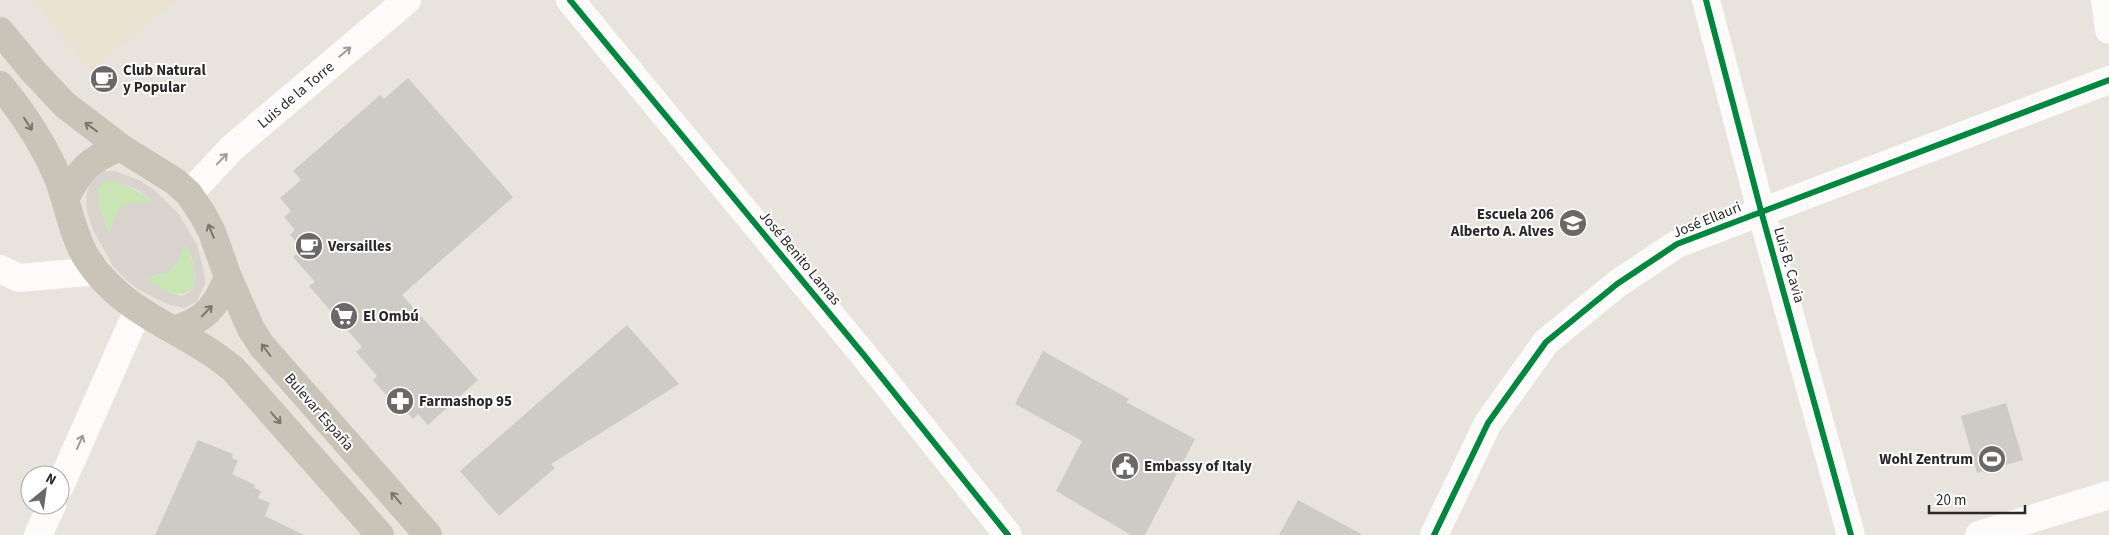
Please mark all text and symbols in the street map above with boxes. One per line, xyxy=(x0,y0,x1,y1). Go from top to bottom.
one-way arrow xyxy=(339,47,352,58)
street label: Luis de la Torre xyxy=(253,57,339,133)
place label: Club Natural y Popular xyxy=(123,60,206,98)
cafe icon: Club Natural y Popular xyxy=(89,64,119,94)
one-way arrow xyxy=(23,117,34,131)
one-way arrow xyxy=(84,122,98,132)
one-way arrow xyxy=(216,153,228,165)
street label: José Ellauri xyxy=(1670,197,1744,243)
place label: Escuela 206 Alberto A. Alves xyxy=(1450,204,1554,242)
street label: José Benito Lamas xyxy=(754,206,846,310)
school or university icon: Escuela 206 Alberto A. Alves xyxy=(1558,208,1588,238)
one-way arrow xyxy=(205,224,215,239)
street label: Luis B. Cavia xyxy=(1768,225,1810,305)
cafe icon: Versailles xyxy=(294,231,324,261)
place label: Versailles xyxy=(327,236,392,257)
supermarket icon: El Ombú xyxy=(329,301,359,331)
one-way arrow xyxy=(201,304,213,317)
place label: El Ombú xyxy=(363,306,419,327)
one-way arrow xyxy=(261,343,271,357)
street label: Bulevar España xyxy=(279,369,359,455)
pharmacy icon: Farmashop 95 xyxy=(385,386,415,416)
place label: Farmashop 95 xyxy=(419,391,512,412)
one-way arrow xyxy=(270,411,282,424)
one-way arrow xyxy=(76,435,85,450)
sports icon: Wohl Zentrum xyxy=(1977,444,2007,474)
place label: Wohl Zentrum xyxy=(1879,449,1973,470)
public building icon: Embassy of Italy xyxy=(1110,451,1140,481)
place label: Embassy of Italy xyxy=(1144,456,1252,477)
north arrow xyxy=(20,465,70,515)
text: N xyxy=(42,469,60,491)
scale bar xyxy=(1929,482,2025,514)
text: 20 m xyxy=(1936,490,1966,511)
one-way arrow xyxy=(390,492,401,505)

